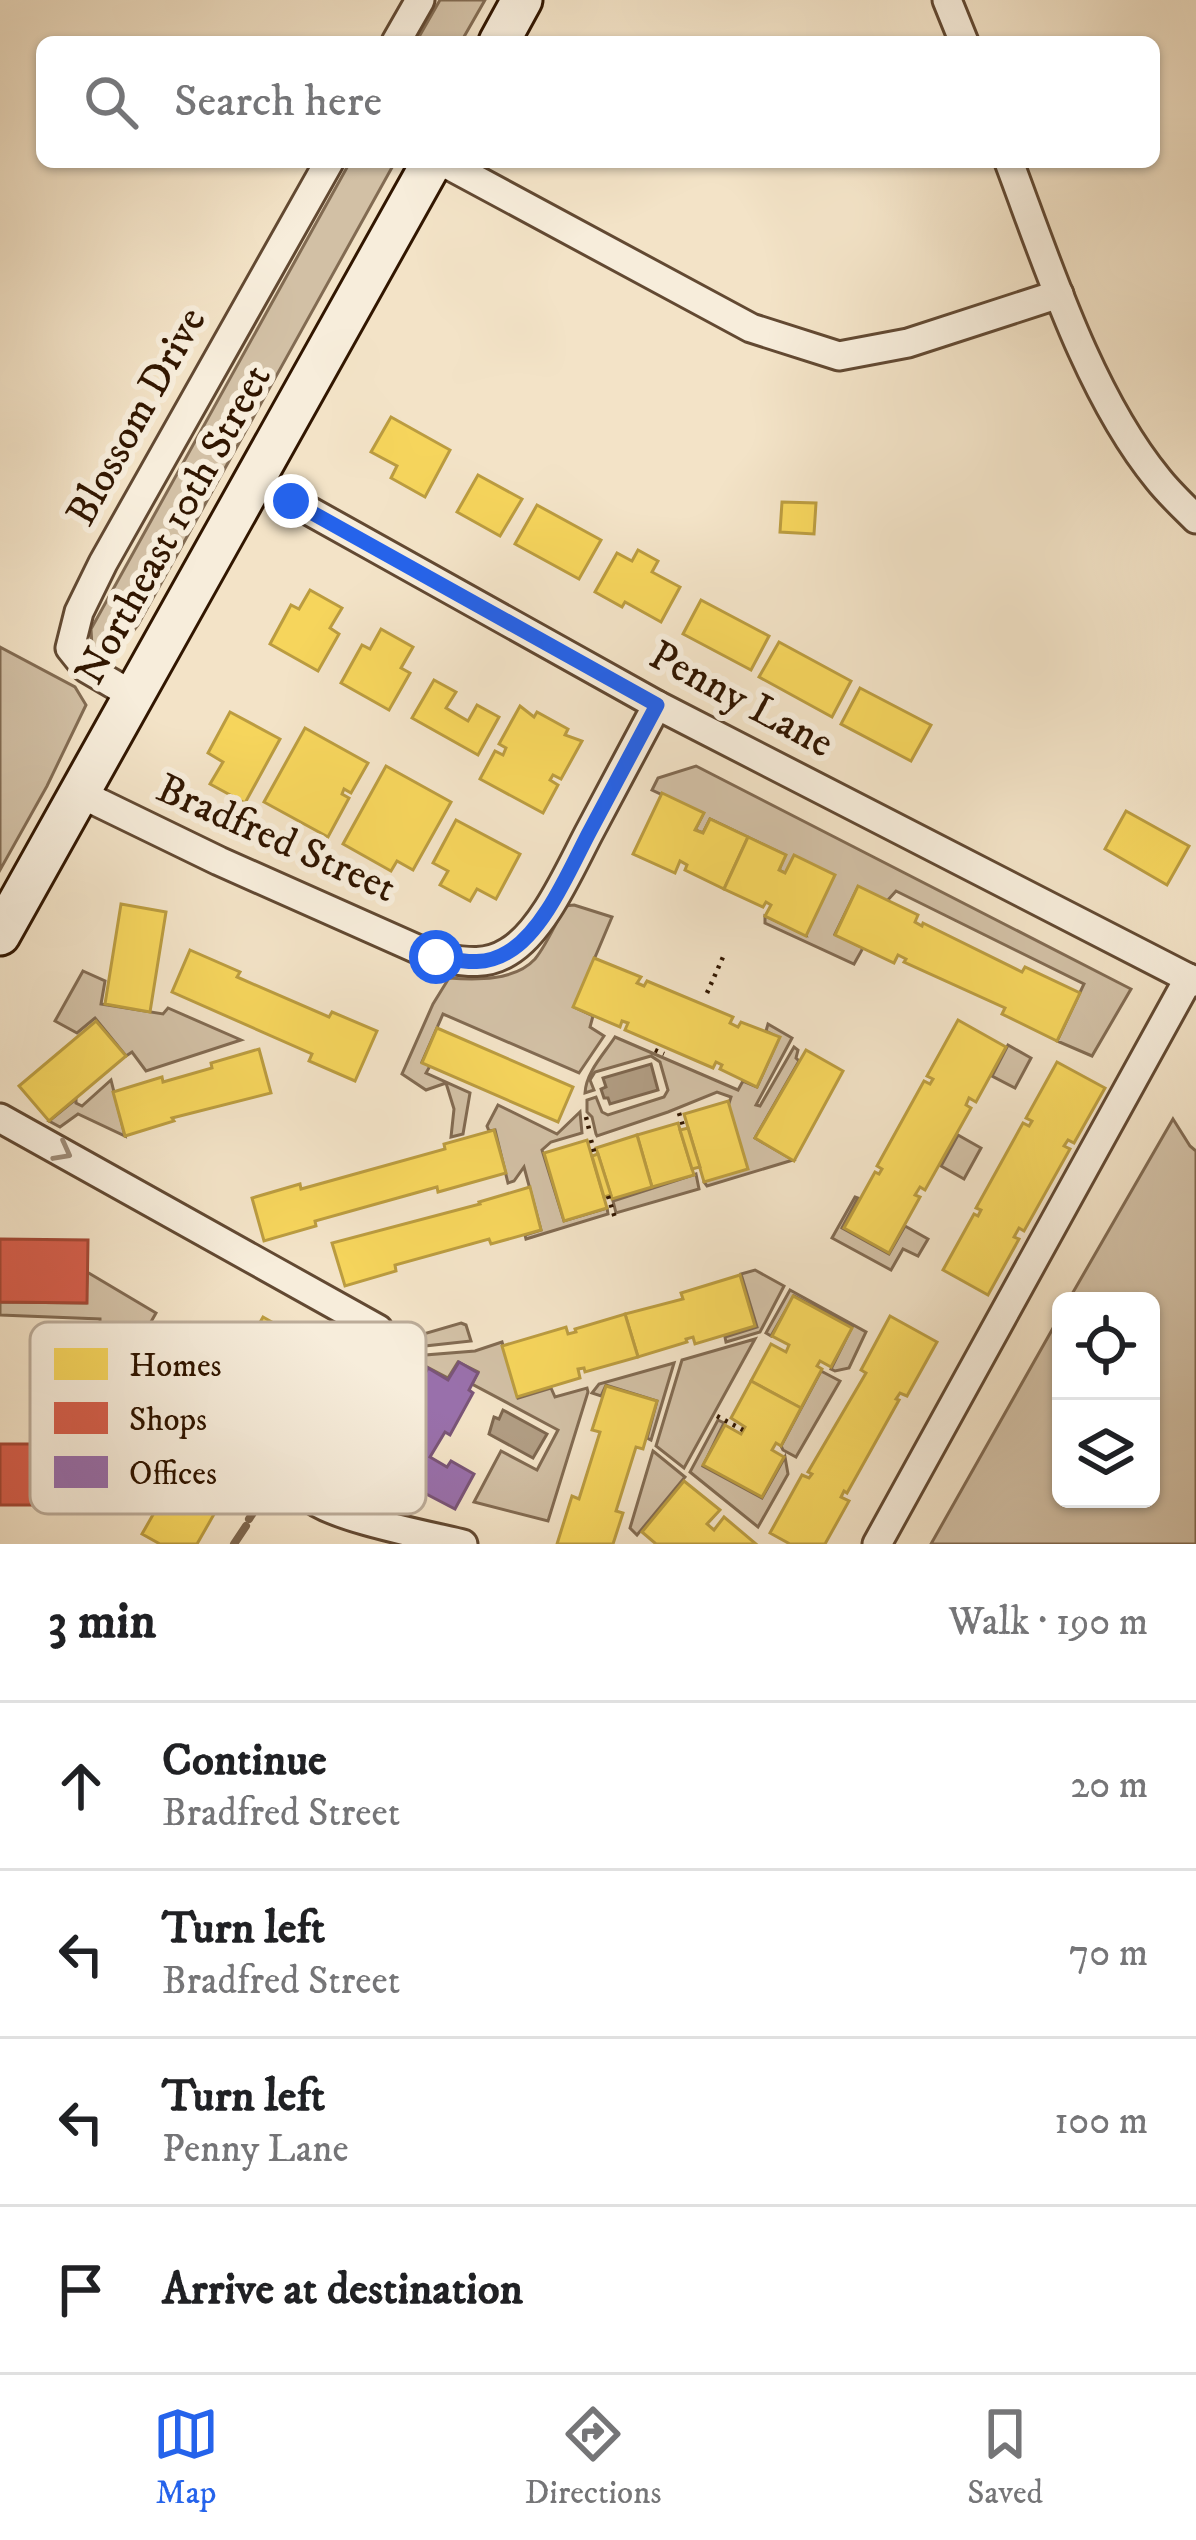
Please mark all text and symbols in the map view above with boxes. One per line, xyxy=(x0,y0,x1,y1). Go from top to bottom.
search box xyxy=(36,36,1160,168)
icon: search xyxy=(78,69,144,135)
text: Search here xyxy=(174,74,382,130)
street label: Blossom Drive xyxy=(56,299,218,535)
street label: Northeast 10th Street xyxy=(64,356,284,694)
route end xyxy=(264,474,318,528)
street label: Penny Lane xyxy=(640,630,842,770)
street label: Bradfred Street xyxy=(148,763,404,915)
route start xyxy=(409,930,463,984)
one-way arrow xyxy=(50,1138,71,1161)
map controls xyxy=(1052,1292,1160,1508)
button: locate xyxy=(1052,1292,1160,1400)
legend xyxy=(30,1322,426,1514)
text: Homes xyxy=(129,1346,222,1387)
text: Shops xyxy=(129,1400,207,1441)
button: layers xyxy=(1052,1400,1160,1508)
text: Offices xyxy=(129,1454,217,1495)
text: 3 min xyxy=(48,1590,156,1654)
text: Walk · 190 m xyxy=(949,1598,1148,1647)
text: Continue xyxy=(162,1733,327,1789)
icon: ahead xyxy=(48,1753,114,1819)
text: 20 m xyxy=(1070,1761,1148,1810)
text: Bradfred Street xyxy=(162,1789,400,1838)
text: Turn left xyxy=(162,1901,325,1957)
icon: left xyxy=(48,1921,114,1987)
text: 70 m xyxy=(1069,1929,1148,1978)
text: Bradfred Street xyxy=(162,1957,400,2006)
text: Turn left xyxy=(162,2069,325,2125)
icon: left xyxy=(48,2089,114,2155)
text: 100 m xyxy=(1054,2097,1148,2146)
text: Penny Lane xyxy=(162,2125,349,2174)
icon: arrive xyxy=(48,2257,114,2323)
text: Arrive at destination xyxy=(162,2262,523,2318)
tab: Map xyxy=(153,2401,219,2514)
tab: Directions xyxy=(525,2401,661,2514)
tab: Saved xyxy=(967,2401,1043,2514)

